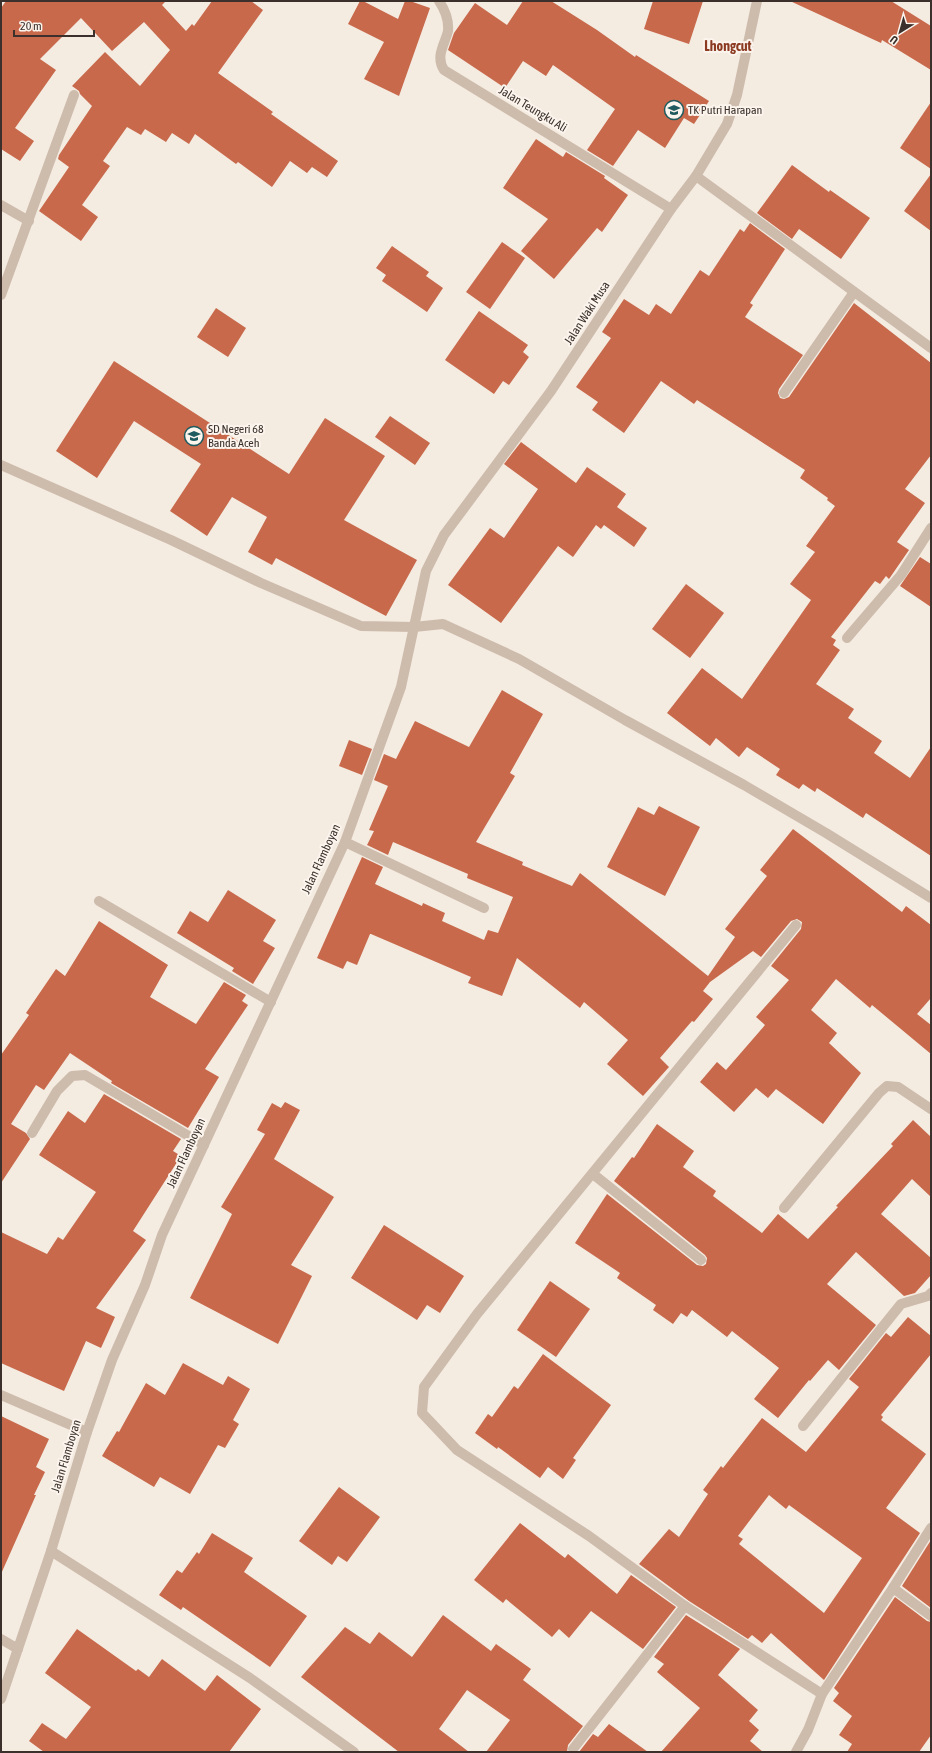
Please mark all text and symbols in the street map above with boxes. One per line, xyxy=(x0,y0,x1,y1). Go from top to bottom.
scale bar xyxy=(14,12,94,38)
north arrow xyxy=(880,12,920,52)
text: 20 m xyxy=(20,19,42,33)
text: U xyxy=(888,33,900,47)
district label: Lhongcut xyxy=(704,38,752,54)
street label: Jalan Teungku Ali xyxy=(496,83,570,135)
school or university icon: TK Putri Harapan xyxy=(663,99,685,121)
place label: TK Putri Harapan xyxy=(688,103,762,117)
street label: Jalan Waki Musa xyxy=(561,279,613,347)
place label: SD Negeri 68 Banda Aceh xyxy=(208,422,264,450)
school or university icon: SD Negeri 68 Banda Aceh xyxy=(183,425,205,447)
street label: Jalan Flamboyan xyxy=(299,822,343,896)
street label: Jalan Flamboyan xyxy=(164,1116,208,1190)
street label: Jalan Flamboyan xyxy=(48,1418,84,1494)

